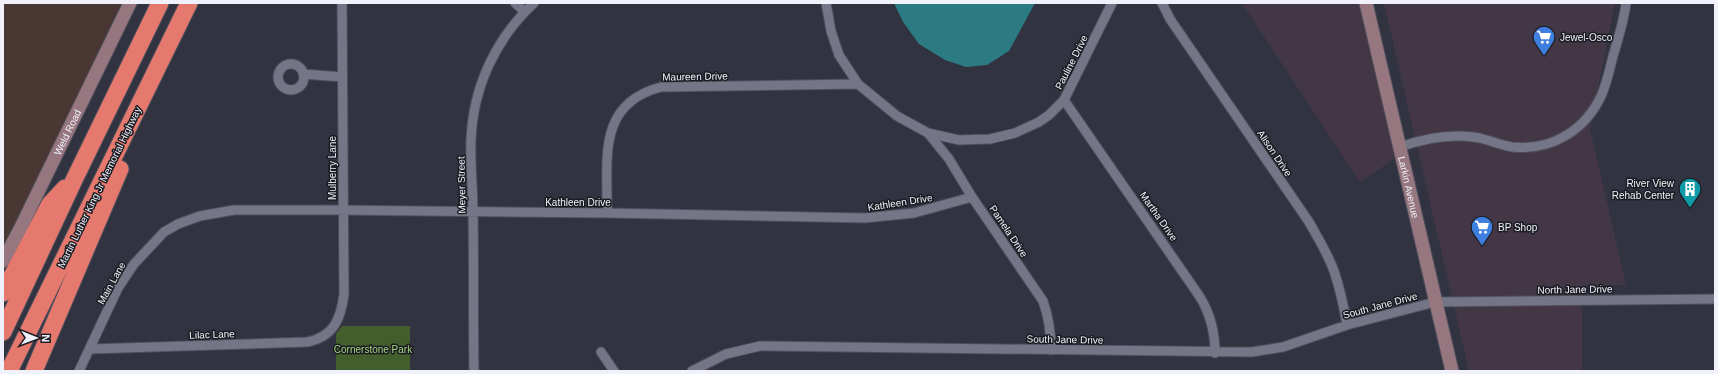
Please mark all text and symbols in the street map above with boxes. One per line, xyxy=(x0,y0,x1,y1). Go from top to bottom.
supermarket icon: Jewel-Osco xyxy=(1531,24,1557,57)
place label: Jewel-Osco xyxy=(1560,32,1613,43)
street label: Pauline Drive xyxy=(1053,33,1090,91)
street label: Maureen Drive xyxy=(662,70,728,83)
street label: Martin Luther King Jr Memorial Highway xyxy=(56,105,143,270)
street label: Weld Road xyxy=(52,108,83,157)
street label: Alison Drive xyxy=(1255,128,1294,179)
street label: Mulberry Lane xyxy=(327,136,338,200)
street label: Larkin Avenue xyxy=(1396,155,1421,220)
street label: Meyer Street xyxy=(455,156,467,214)
building icon: River View Rehab Center xyxy=(1677,176,1703,209)
place label: River View Rehab Center xyxy=(1612,178,1675,201)
street label: Martha Drive xyxy=(1138,190,1180,243)
street label: Kathleen Drive xyxy=(867,192,934,213)
street label: Kathleen Drive xyxy=(545,197,611,208)
street label: Pamela Drive xyxy=(987,203,1030,260)
supermarket icon: BP Shop xyxy=(1469,214,1495,247)
place label: BP Shop xyxy=(1498,222,1538,233)
street label: Main Lane xyxy=(95,260,128,306)
street label: North Jane Drive xyxy=(1537,283,1613,296)
street label: South Jane Drive xyxy=(1342,290,1419,321)
north arrow xyxy=(16,318,56,358)
street label: Lilac Lane xyxy=(189,328,235,341)
street label: South Jane Drive xyxy=(1027,333,1104,346)
text: N xyxy=(40,334,52,342)
park label: Cornerstone Park xyxy=(334,344,413,355)

